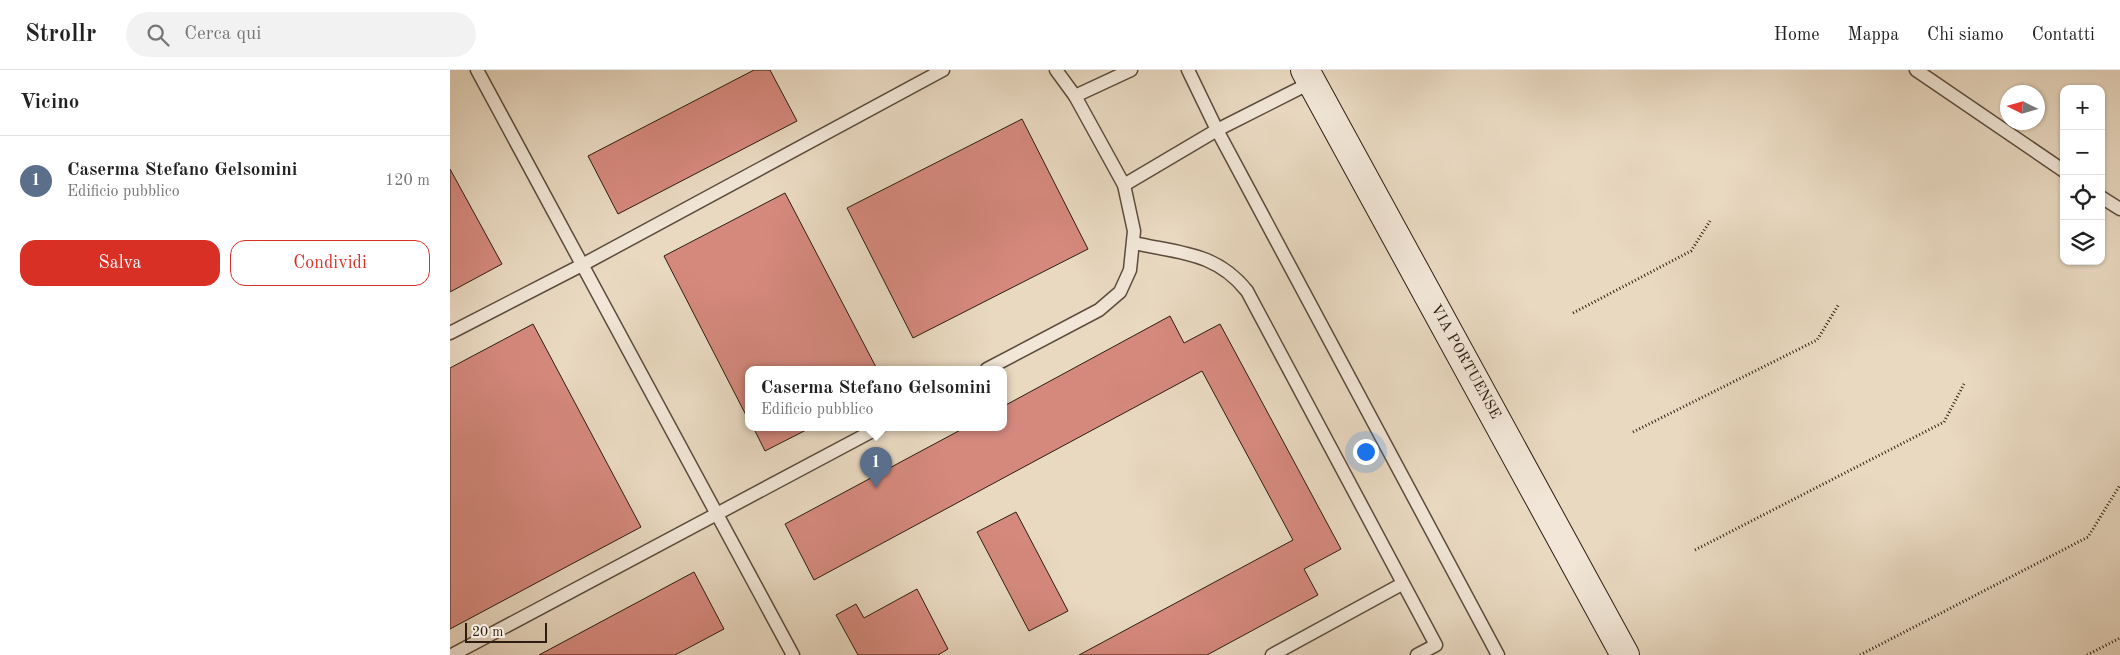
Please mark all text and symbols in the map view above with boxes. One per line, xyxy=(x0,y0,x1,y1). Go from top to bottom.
search box xyxy=(126,12,476,57)
icon: search xyxy=(144,21,172,49)
text: Strollr xyxy=(25,23,96,47)
text: Cerca qui xyxy=(184,25,261,44)
text: Home xyxy=(1774,26,1820,44)
text: Mappa xyxy=(1848,26,1899,44)
text: Chi siamo xyxy=(1927,26,2004,44)
text: Contatti xyxy=(2032,26,2095,44)
north arrow xyxy=(2000,85,2045,130)
map controls xyxy=(2060,85,2105,265)
button: + xyxy=(2060,85,2105,130)
text: Vicino xyxy=(20,92,79,113)
button: − xyxy=(2060,130,2105,175)
text: Caserma Stefano Gelsomini xyxy=(67,161,297,180)
text: 1 xyxy=(31,173,41,189)
text: 120 m xyxy=(385,173,430,189)
button: locate xyxy=(2060,175,2105,220)
text: Edificio pubblico xyxy=(67,184,180,200)
button: layers xyxy=(2060,220,2105,265)
button: Salva xyxy=(20,240,220,286)
button: Condividi xyxy=(230,240,430,286)
street label: VIA PORTUENSE xyxy=(1427,302,1503,422)
popup xyxy=(745,366,1007,431)
text: Caserma Stefano Gelsomini xyxy=(761,379,991,398)
text: Edificio pubblico xyxy=(761,402,873,418)
your location xyxy=(1353,439,1379,465)
pin: 1 xyxy=(860,447,892,488)
scale bar xyxy=(465,620,548,643)
text: 20 m xyxy=(472,625,503,639)

